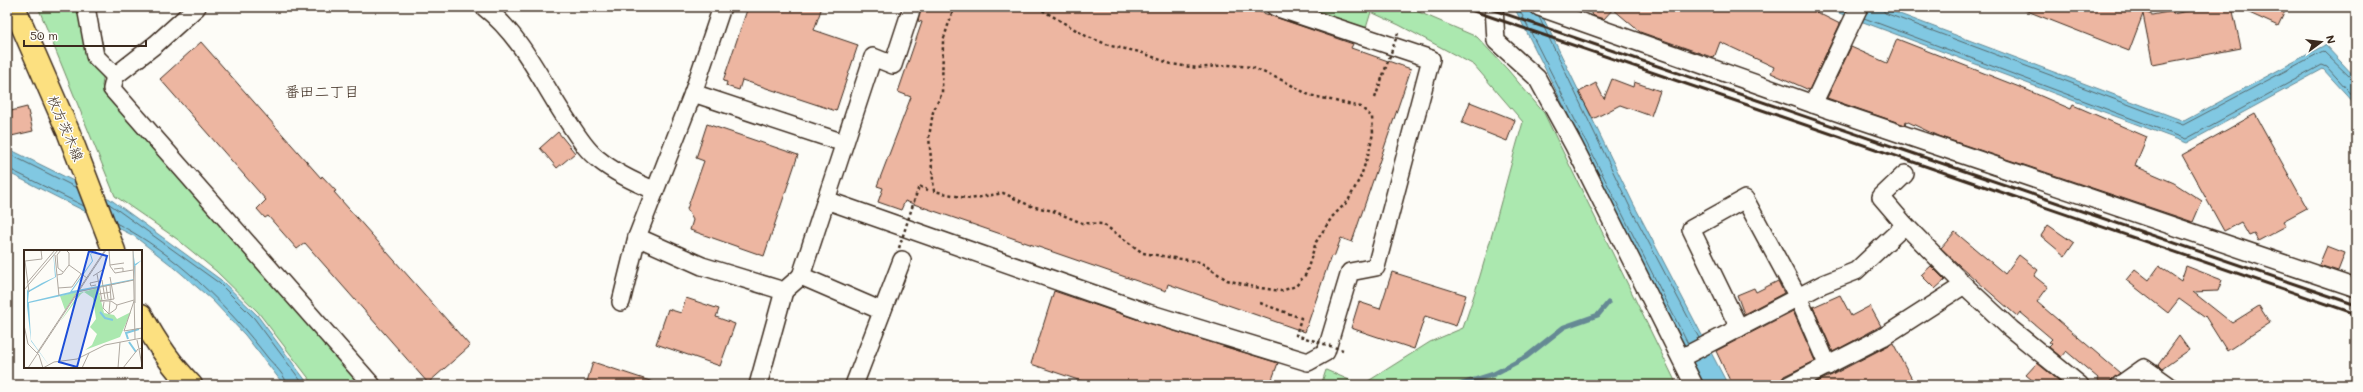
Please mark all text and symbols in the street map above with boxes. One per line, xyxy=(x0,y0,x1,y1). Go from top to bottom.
scale bar xyxy=(24,22,146,48)
north arrow xyxy=(2301,22,2341,62)
text: 50 m xyxy=(30,27,58,43)
text: N xyxy=(2323,33,2339,45)
district label: 番田二丁目 xyxy=(284,81,360,101)
street label: 枚方茨木線 xyxy=(44,92,88,164)
inset map xyxy=(24,250,142,368)

